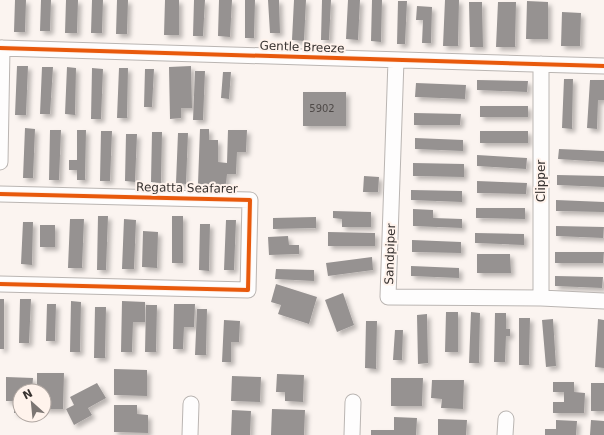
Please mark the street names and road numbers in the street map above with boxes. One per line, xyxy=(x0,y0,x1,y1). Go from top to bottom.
street label: Gentle Breeze xyxy=(259,39,345,55)
street label: Clipper xyxy=(534,160,548,202)
street label: Regatta Seafarer xyxy=(136,180,238,196)
street label: Sandpiper xyxy=(382,223,398,285)

